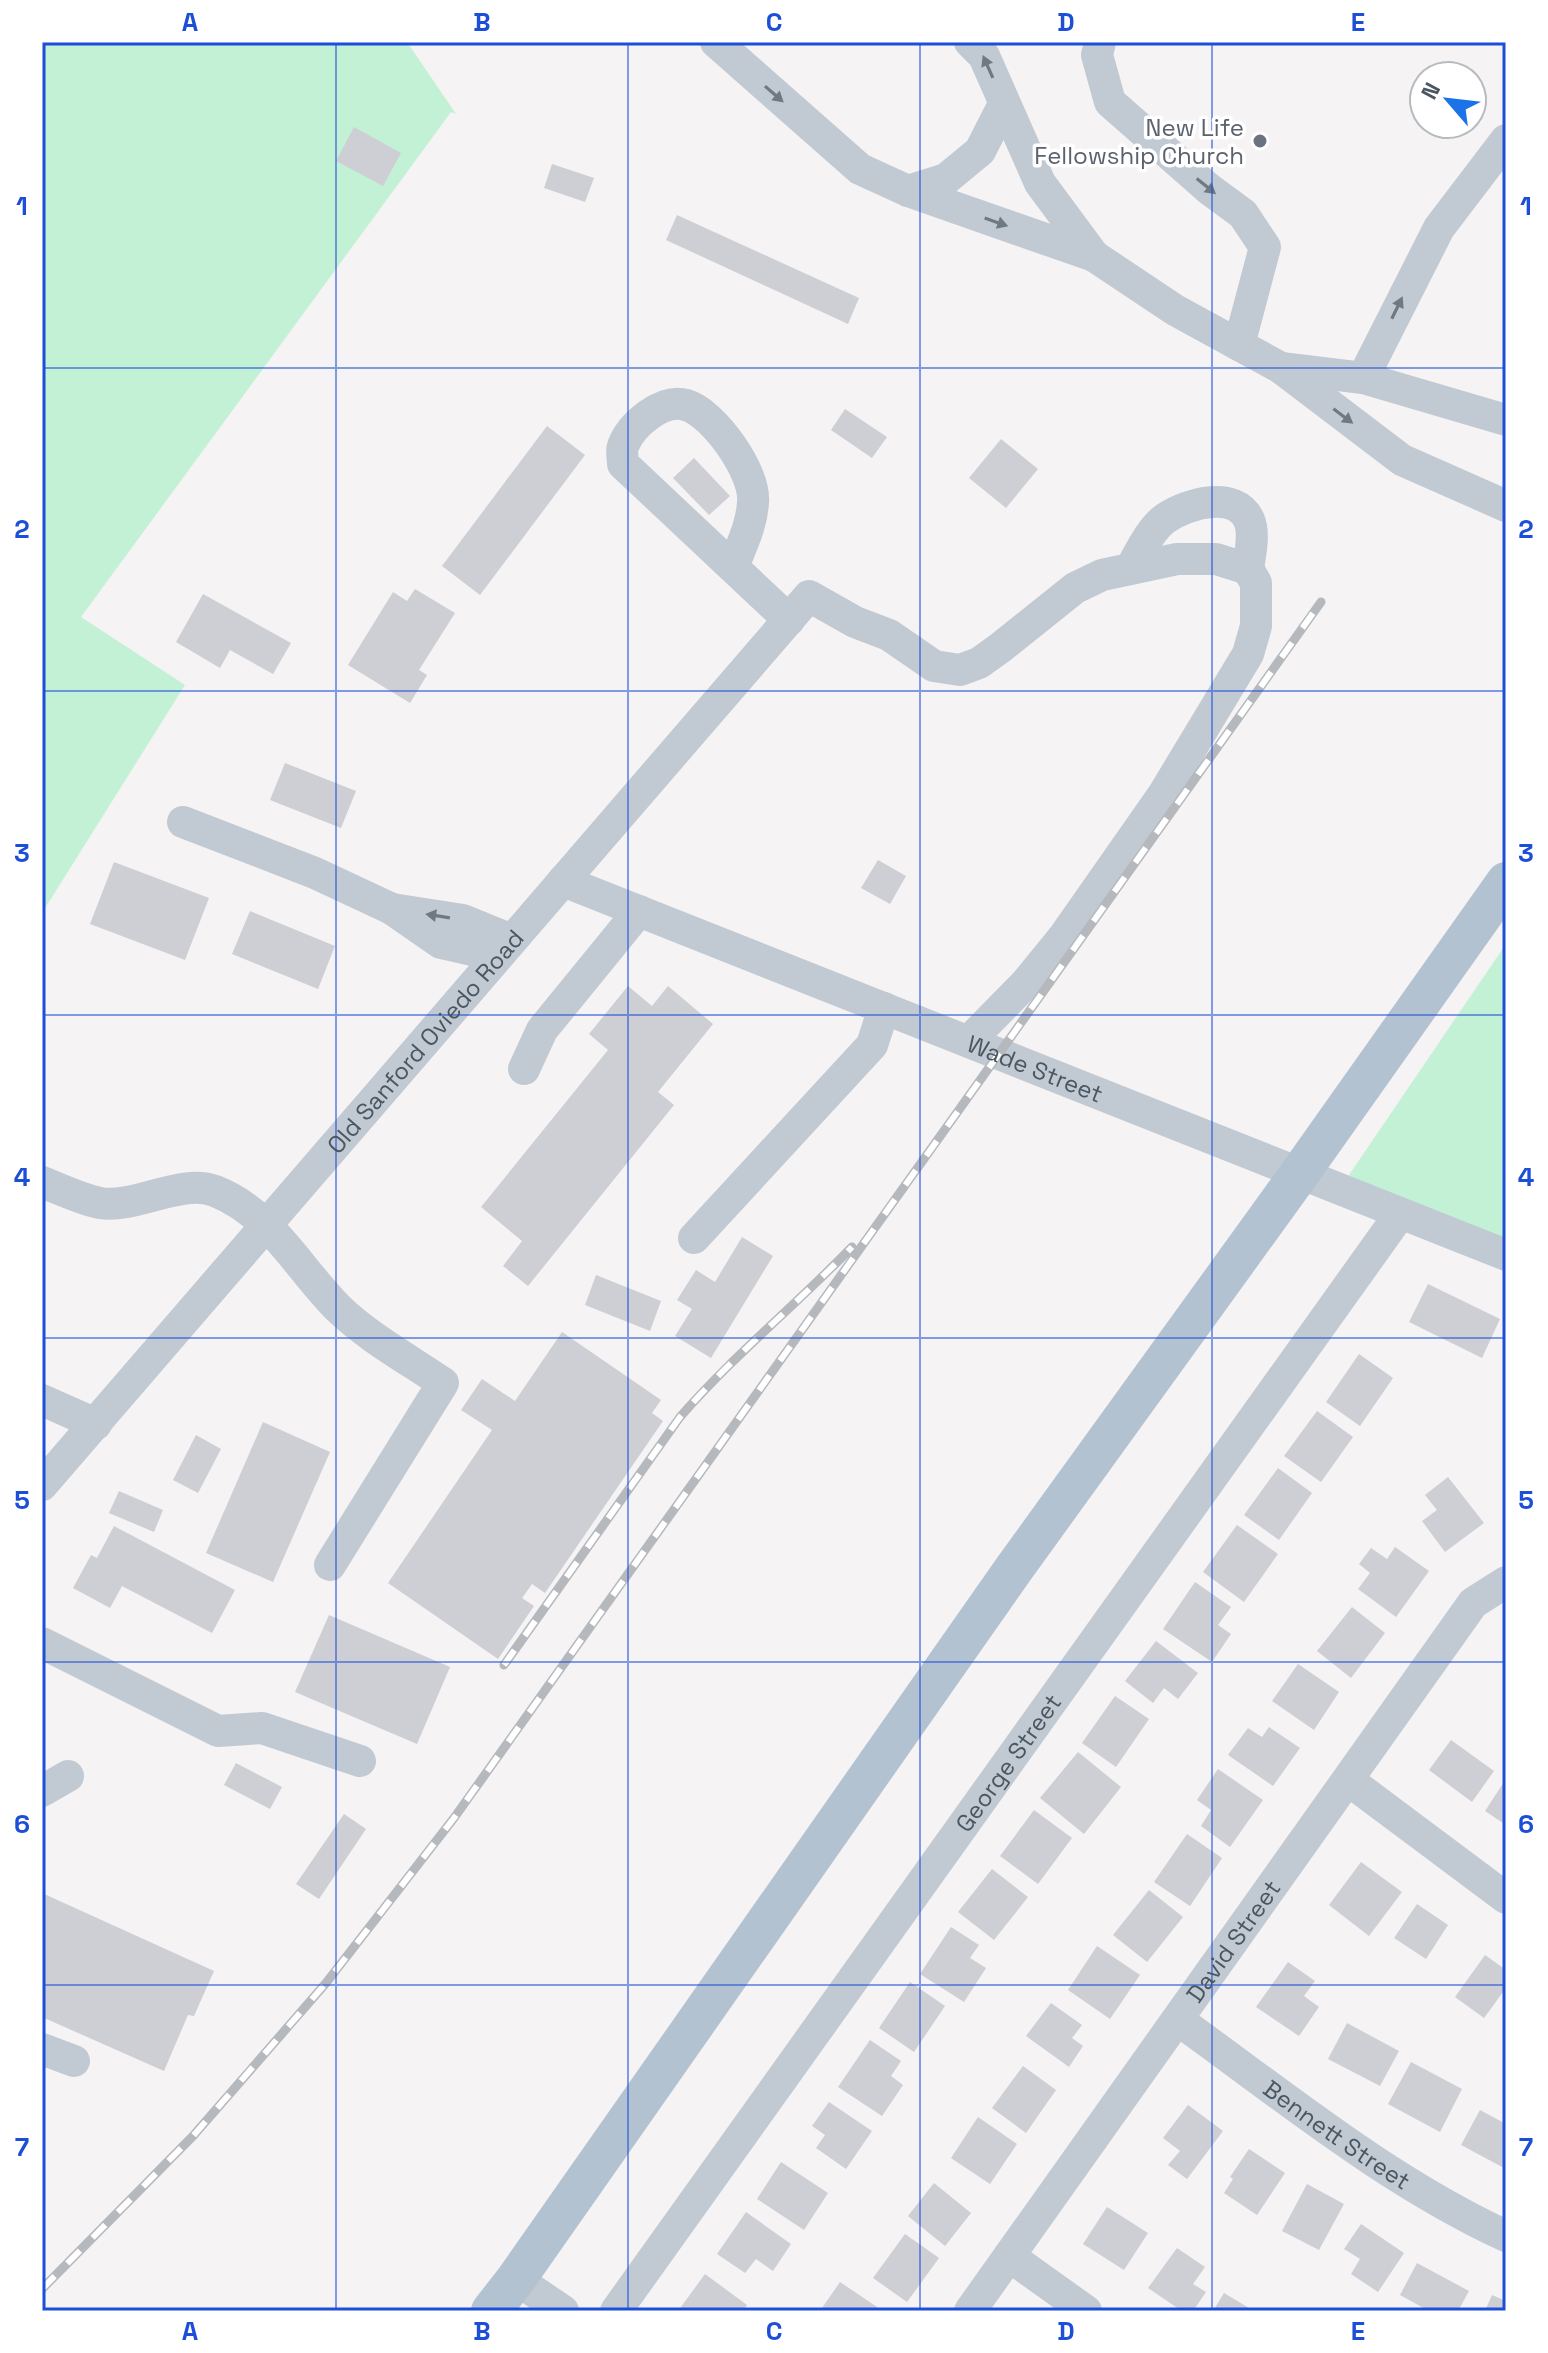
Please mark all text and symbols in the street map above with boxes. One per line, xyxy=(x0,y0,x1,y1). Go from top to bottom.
text: A xyxy=(182,5,199,39)
text: B xyxy=(473,5,491,39)
text: C xyxy=(766,5,782,39)
text: D xyxy=(1057,5,1075,39)
text: E xyxy=(1351,5,1365,39)
one-way arrow xyxy=(982,56,995,79)
north arrow xyxy=(1408,60,1488,140)
text: N xyxy=(1415,78,1446,104)
one-way arrow xyxy=(765,84,784,102)
place label: New Life Fellowship Church xyxy=(1034,112,1244,171)
marker: New Life Fellowship Church xyxy=(1251,132,1269,150)
one-way arrow xyxy=(1196,177,1216,194)
text: 1 xyxy=(16,189,28,223)
text: 1 xyxy=(1520,189,1532,223)
one-way arrow xyxy=(984,216,1008,229)
one-way arrow xyxy=(1390,296,1404,320)
one-way arrow xyxy=(1333,407,1353,423)
text: 2 xyxy=(14,512,30,546)
text: 2 xyxy=(1518,512,1534,546)
text: 3 xyxy=(14,836,30,870)
text: 3 xyxy=(1518,836,1534,870)
one-way arrow xyxy=(426,909,451,922)
street label: Old Sanford Oviedo Road xyxy=(320,923,530,1160)
street label: Wade Street xyxy=(963,1027,1108,1109)
text: 4 xyxy=(14,1160,30,1194)
text: 4 xyxy=(1518,1160,1534,1194)
text: 5 xyxy=(14,1483,30,1517)
text: 5 xyxy=(1518,1483,1534,1517)
street label: George Street xyxy=(948,1687,1068,1838)
text: 6 xyxy=(14,1807,30,1841)
text: 6 xyxy=(1518,1807,1534,1841)
street label: David Street xyxy=(1179,1874,1287,2008)
street label: Bennett Street xyxy=(1257,2073,1416,2196)
text: 7 xyxy=(15,2130,29,2164)
text: 7 xyxy=(1519,2130,1533,2164)
text: A xyxy=(182,2314,199,2348)
text: B xyxy=(473,2314,491,2348)
text: C xyxy=(766,2314,782,2348)
text: D xyxy=(1057,2314,1075,2348)
text: E xyxy=(1351,2314,1365,2348)

